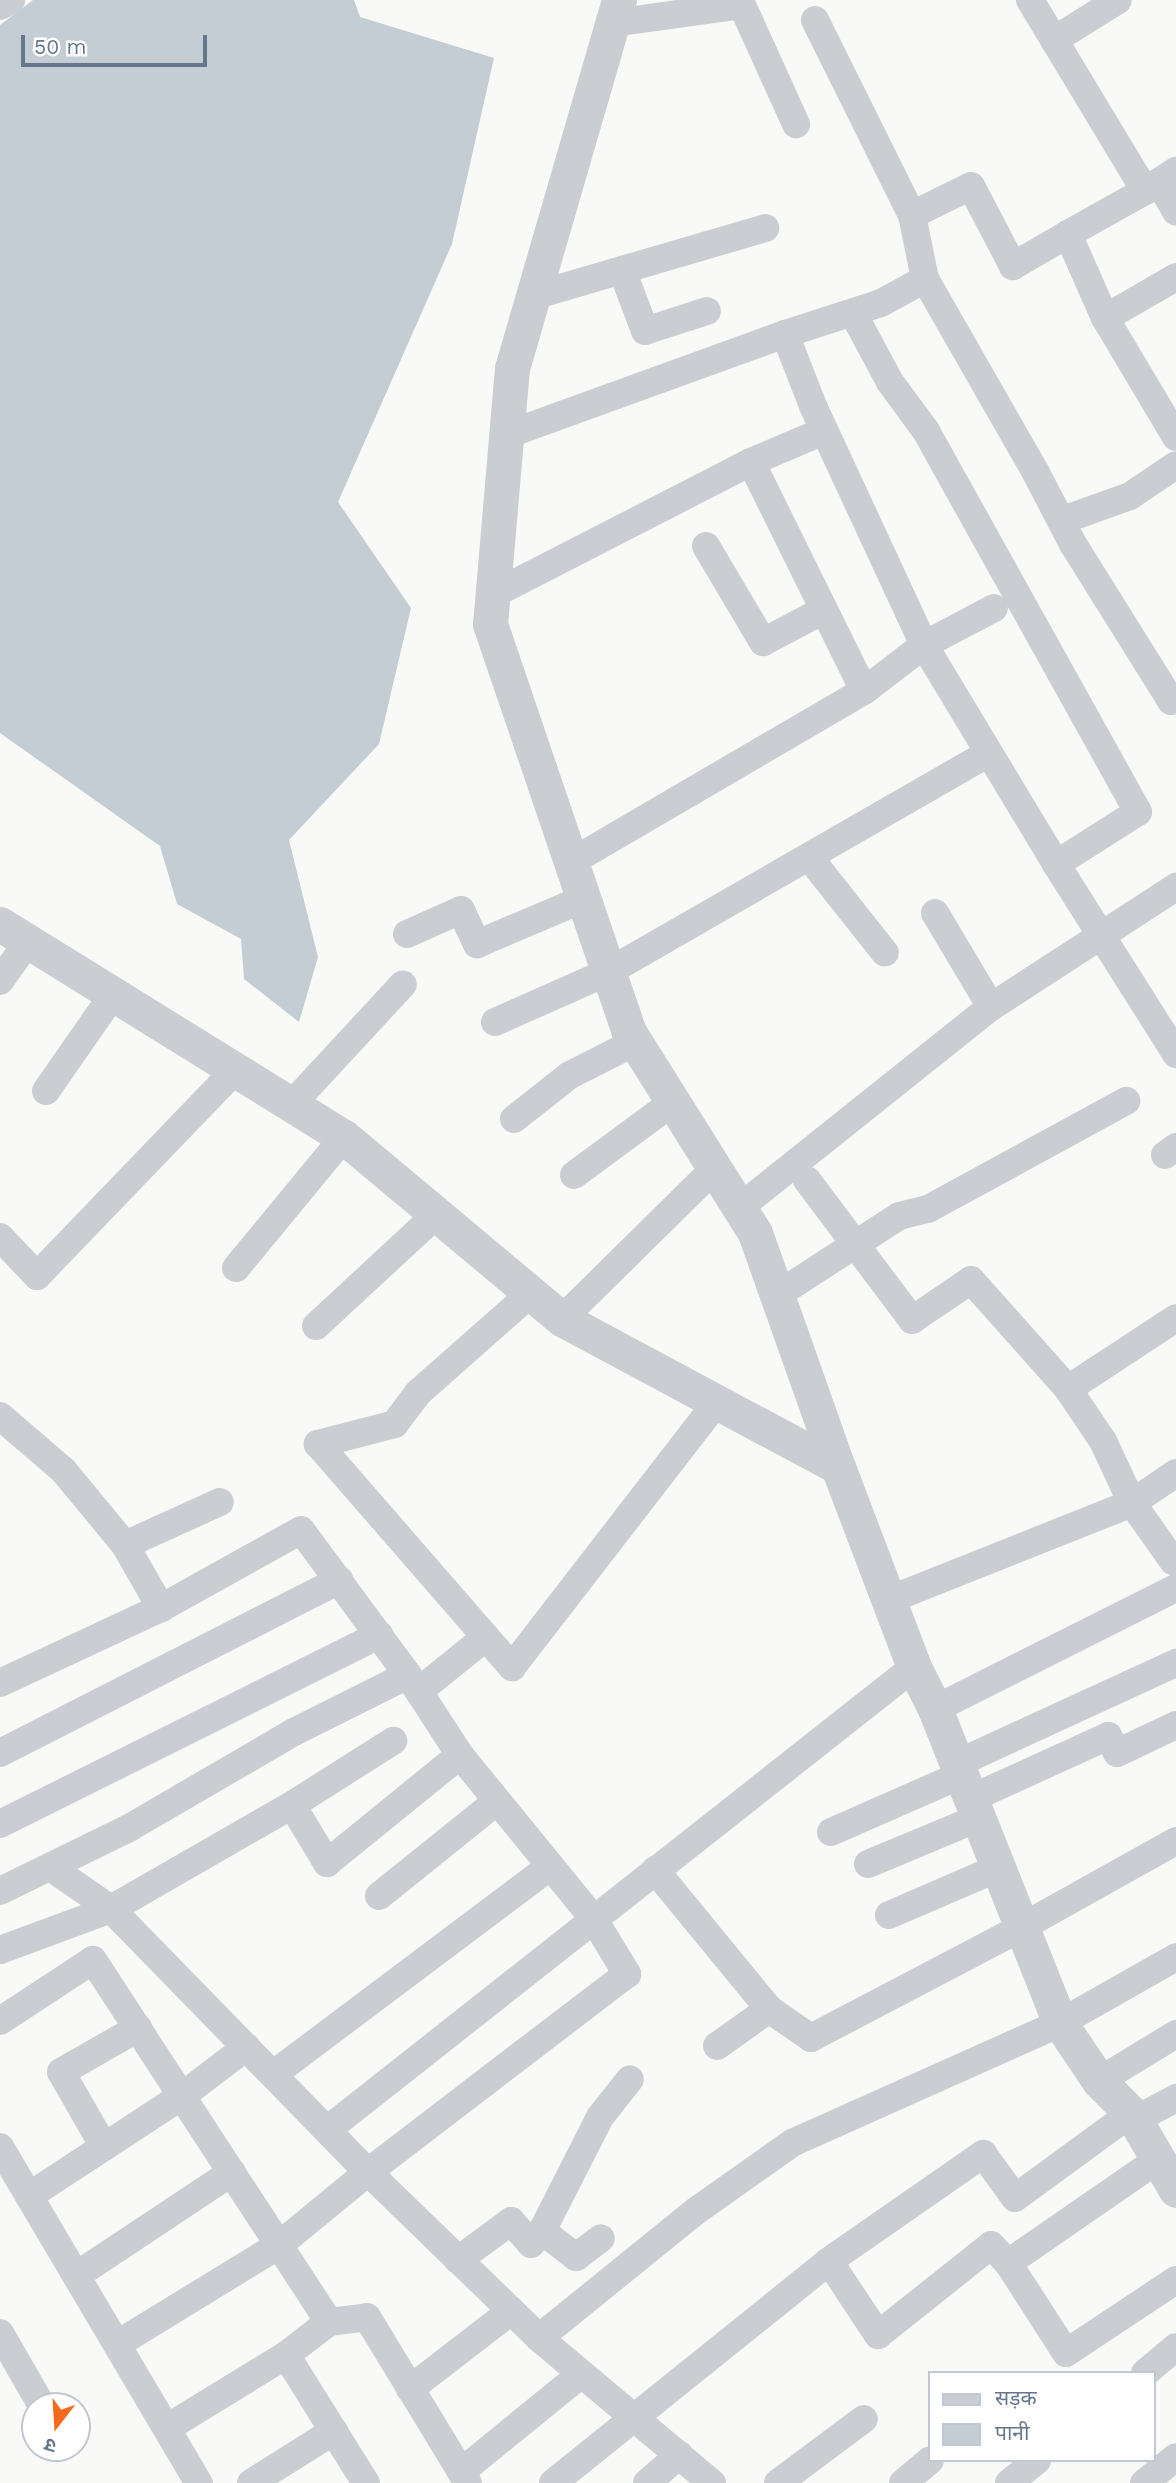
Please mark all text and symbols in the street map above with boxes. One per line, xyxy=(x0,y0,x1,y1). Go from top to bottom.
scale bar xyxy=(24,21,210,65)
text: 50 m xyxy=(34,34,86,59)
legend xyxy=(928,2371,1155,2462)
text: सड़क xyxy=(995,2385,1037,2410)
north arrow xyxy=(21,2392,91,2462)
text: पानी xyxy=(995,2420,1029,2445)
text: उ xyxy=(42,2433,59,2458)

